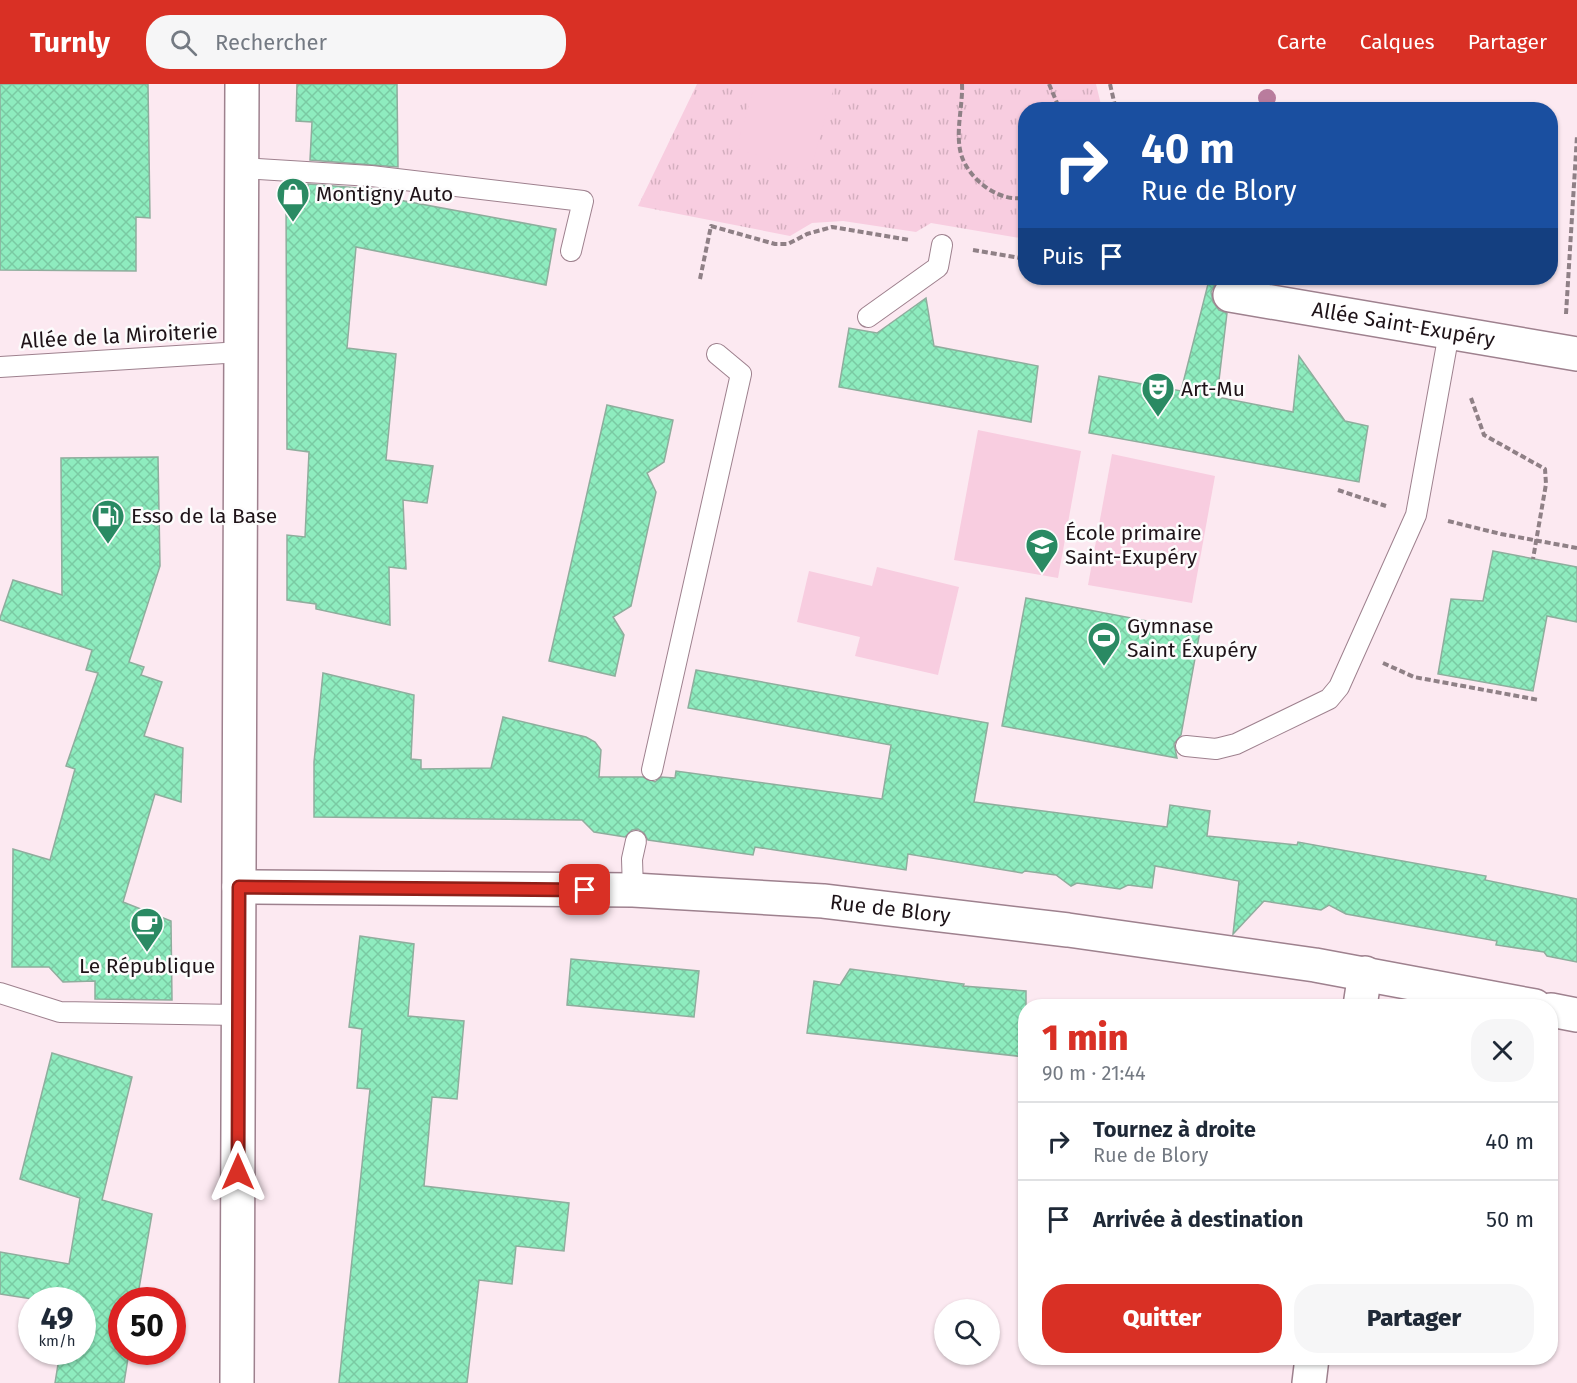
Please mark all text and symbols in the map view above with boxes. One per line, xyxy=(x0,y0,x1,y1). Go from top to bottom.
search box xyxy=(146,15,566,69)
text: Turnly xyxy=(30,26,110,59)
icon: search xyxy=(167,26,200,59)
text: Rechercher xyxy=(215,29,327,56)
text: Carte xyxy=(1277,29,1327,55)
text: Calques xyxy=(1360,29,1435,55)
text: Partager xyxy=(1468,29,1547,55)
text: 40 m xyxy=(1141,124,1235,174)
icon: right xyxy=(1042,126,1120,204)
text: Rue de Blory xyxy=(1141,175,1297,207)
shop icon: Montigny Auto xyxy=(275,176,311,223)
place label: Montigny Auto xyxy=(316,181,453,207)
icon: arrive xyxy=(1095,240,1128,273)
text: Puis xyxy=(1042,243,1083,270)
street label: Allée Saint-Exupéry xyxy=(1310,296,1498,353)
street label: Allée de la Miroiterie xyxy=(20,318,218,354)
theatre icon: Art-Mu xyxy=(1140,371,1176,418)
place label: Art-Mu xyxy=(1181,376,1245,402)
fuel station icon: Esso de la Base xyxy=(90,498,126,545)
place label: Esso de la Base xyxy=(131,503,277,529)
place label: École primaire Saint-Exupéry xyxy=(1065,520,1202,570)
school or university icon: École primaire Saint-Exupéry xyxy=(1024,527,1060,574)
place label: Gymnase Saint Éxupéry xyxy=(1127,613,1258,663)
sports icon: Gymnase Saint Éxupéry xyxy=(1086,620,1122,667)
pin xyxy=(559,864,610,915)
icon: arrive xyxy=(568,873,601,906)
street label: Rue de Blory xyxy=(829,889,953,929)
cafe icon: Le République xyxy=(129,906,165,953)
place label: Le République xyxy=(79,953,215,979)
text: 1 min xyxy=(1042,1016,1128,1060)
button: close xyxy=(1471,1019,1534,1082)
text: 90 m · 21:44 xyxy=(1042,1061,1146,1085)
text: Tournez à droite xyxy=(1093,1116,1256,1143)
icon: right xyxy=(1042,1125,1075,1158)
text: 40 m xyxy=(1485,1128,1534,1155)
position arrow xyxy=(206,1140,270,1204)
text: Rue de Blory xyxy=(1093,1143,1208,1167)
icon: arrive xyxy=(1042,1203,1075,1236)
text: Arrivée à destination xyxy=(1093,1206,1303,1233)
text: 50 m xyxy=(1486,1206,1534,1233)
button: Quitter xyxy=(1042,1284,1282,1353)
button: Partager xyxy=(1294,1284,1534,1353)
speed limit sign: 50 xyxy=(108,1287,186,1365)
map controls xyxy=(934,1299,1000,1365)
button: search xyxy=(934,1299,1000,1365)
text: 49 xyxy=(40,1301,74,1337)
text: km/h xyxy=(38,1332,76,1350)

